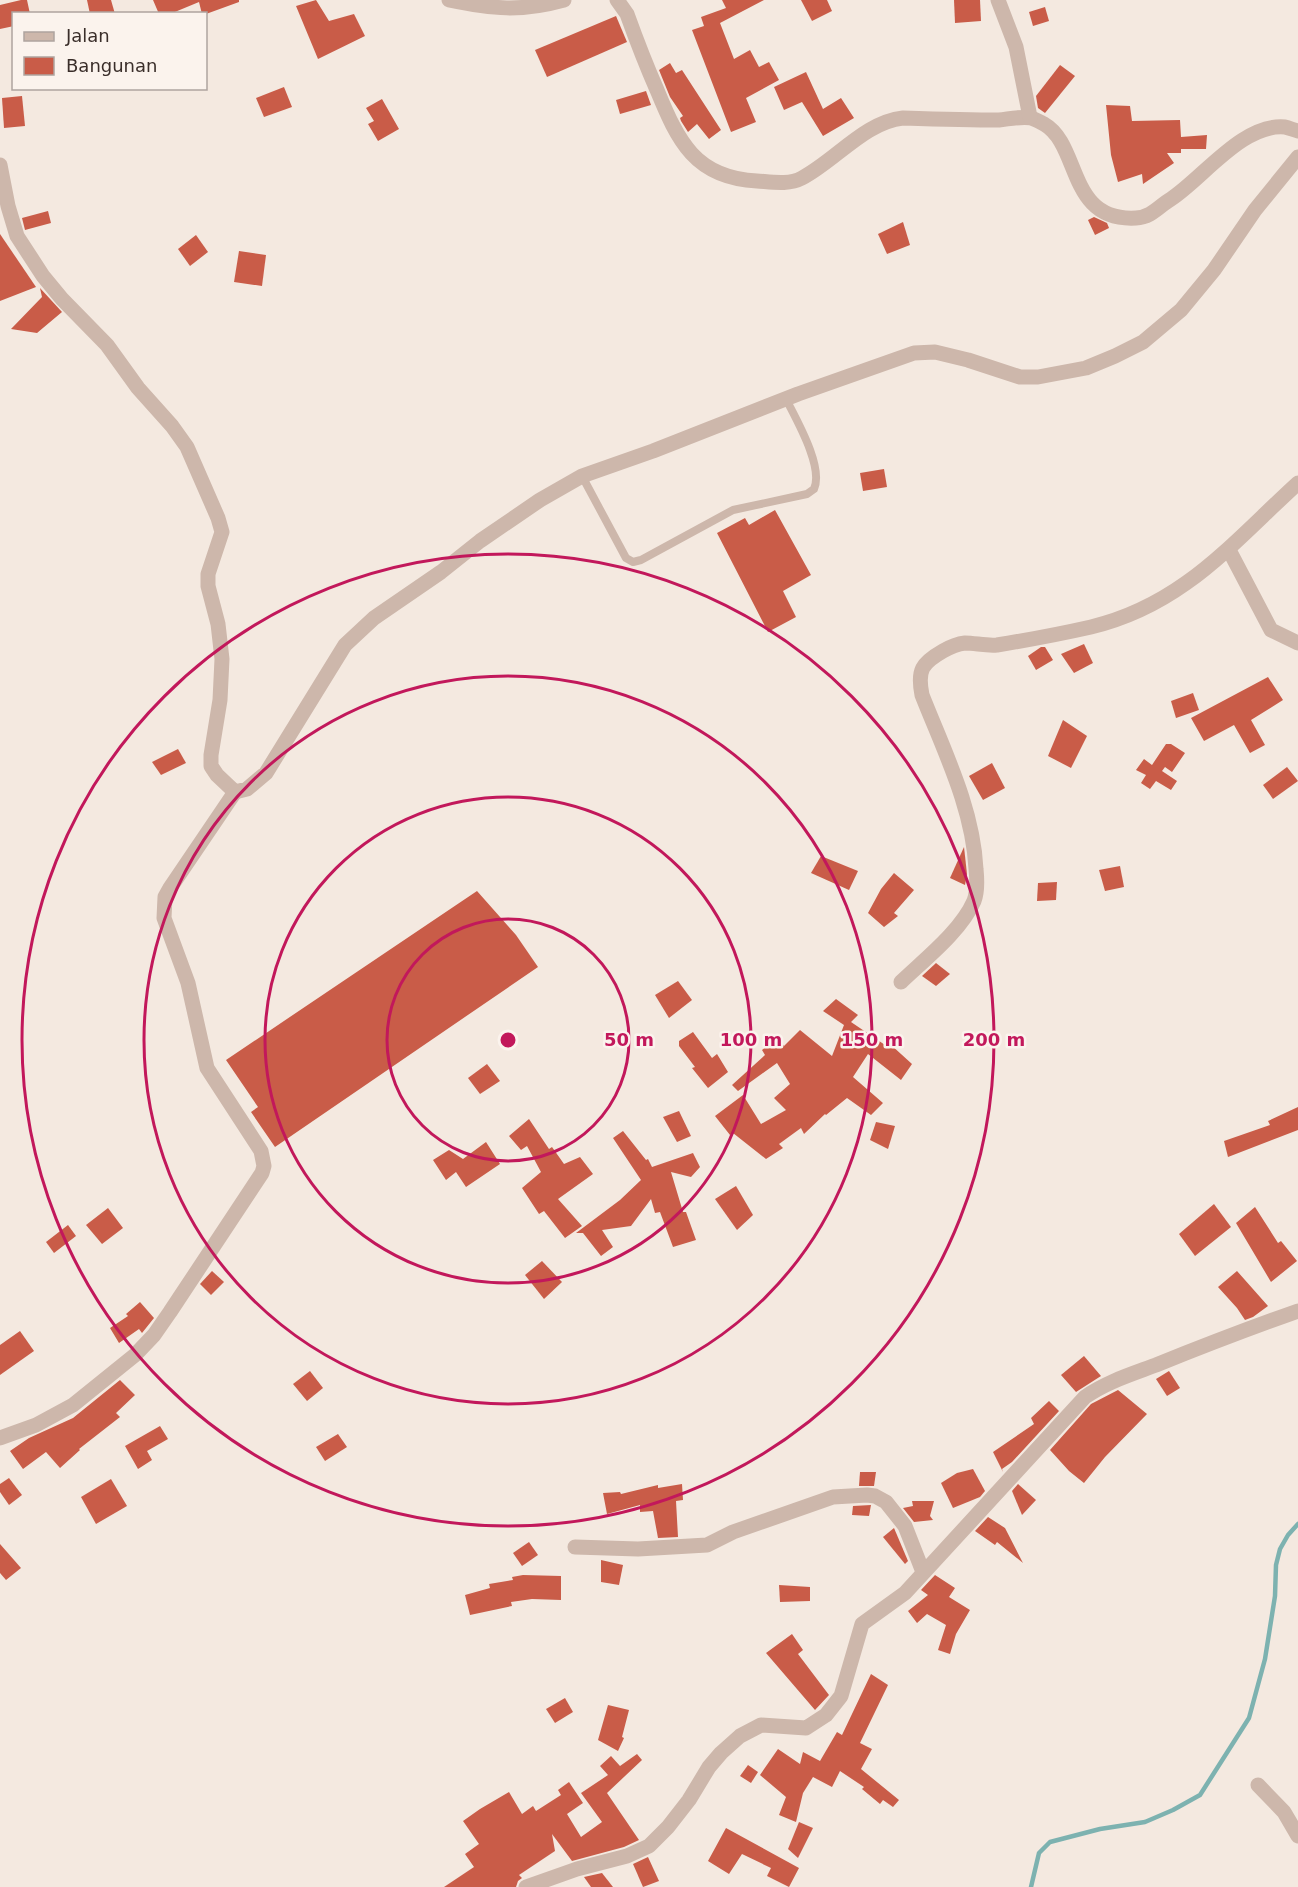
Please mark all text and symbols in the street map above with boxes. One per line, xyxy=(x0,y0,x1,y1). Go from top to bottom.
legend xyxy=(12,12,207,90)
text: Jalan xyxy=(65,25,110,46)
text: Bangunan xyxy=(66,55,157,76)
text: 50 m xyxy=(604,1029,654,1050)
text: 100 m xyxy=(720,1029,782,1050)
text: 150 m xyxy=(841,1029,903,1050)
text: 200 m xyxy=(963,1029,1025,1050)
centre of rings xyxy=(498,1030,518,1050)

